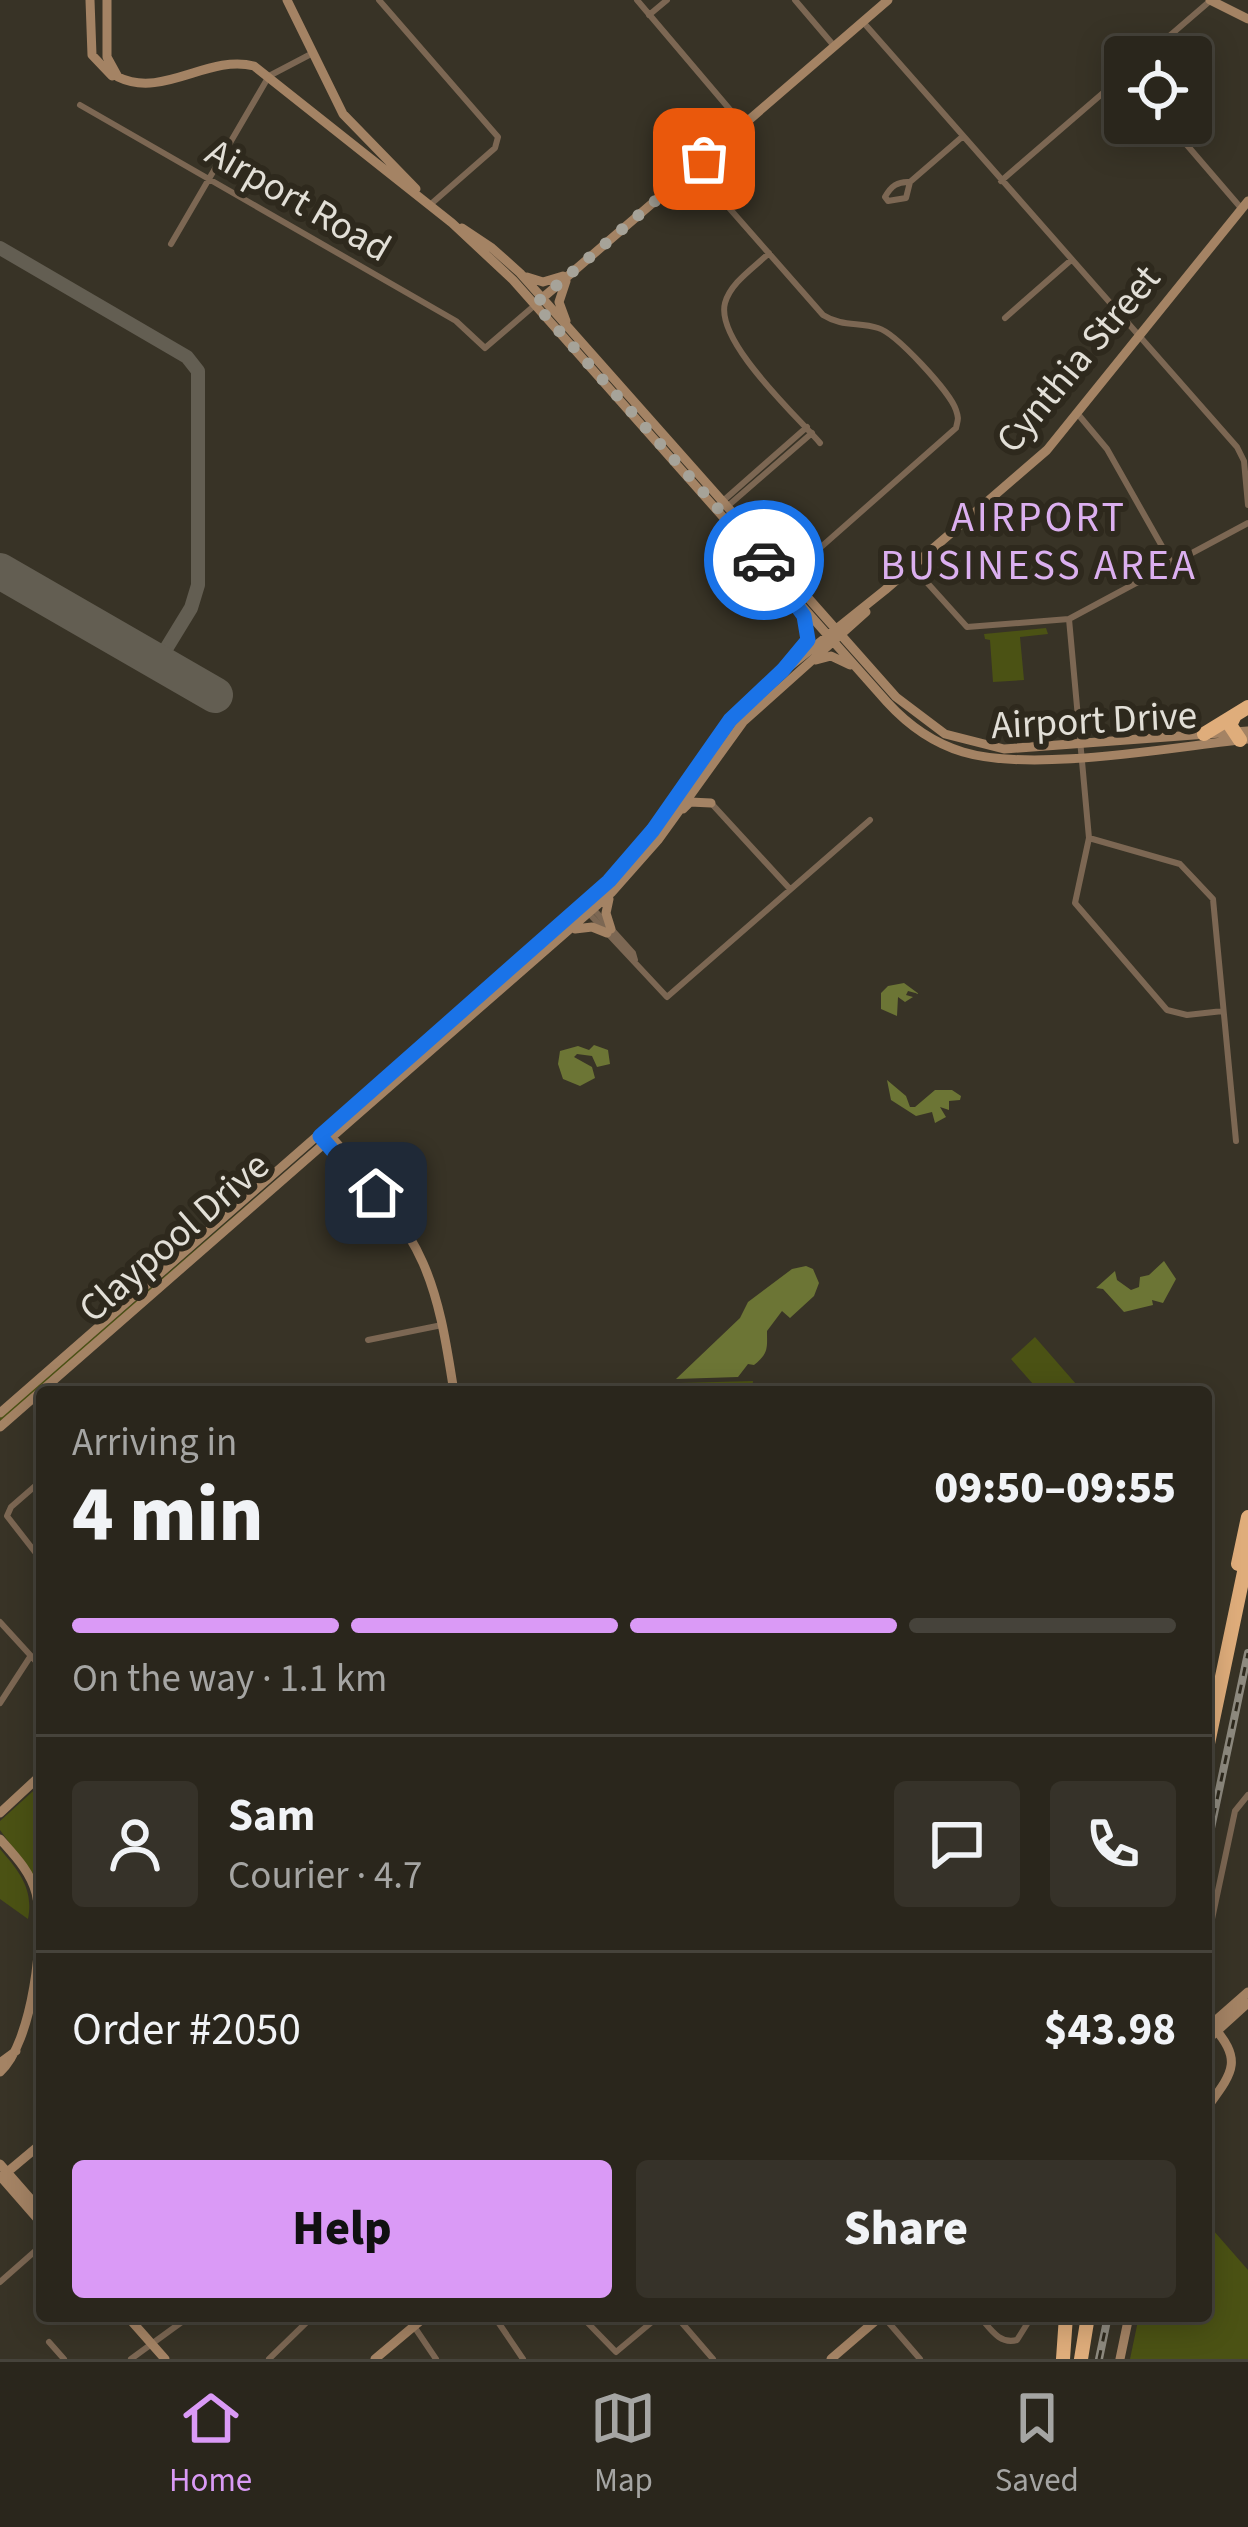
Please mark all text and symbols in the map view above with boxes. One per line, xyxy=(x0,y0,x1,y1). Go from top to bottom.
map controls xyxy=(1104,36,1212,144)
button: locate xyxy=(1104,36,1212,144)
pin xyxy=(653,108,755,210)
street label: Airport Road xyxy=(195,125,401,276)
icon: bag xyxy=(671,126,737,192)
street label: Cynthia Street xyxy=(983,253,1174,466)
district label: AIRPORT BUSINESS AREA xyxy=(880,488,1198,596)
courier xyxy=(704,500,824,620)
icon: car xyxy=(731,527,797,593)
street label: Airport Drive xyxy=(990,688,1198,754)
street label: Claypool Drive xyxy=(67,1139,282,1336)
pin xyxy=(325,1142,427,1244)
icon: home xyxy=(343,1160,409,1226)
text: Arriving in xyxy=(72,1415,237,1471)
text: 09:50–09:55 xyxy=(934,1456,1176,1520)
text: 4 min xyxy=(72,1460,264,1571)
text: On the way · 1.1 km xyxy=(72,1651,387,1707)
button: person xyxy=(72,1781,198,1907)
button: chat xyxy=(894,1781,1020,1907)
button: phone xyxy=(1050,1781,1176,1907)
text: Sam xyxy=(228,1784,315,1848)
text: Courier · 4.7 xyxy=(228,1848,422,1904)
text: Order #2050 xyxy=(72,1998,301,2062)
text: $43.98 xyxy=(1044,1998,1176,2062)
button: Help xyxy=(72,2160,612,2298)
button: Share xyxy=(636,2160,1176,2298)
tab: Home xyxy=(169,2385,252,2504)
tab: Map xyxy=(590,2385,656,2504)
tab: Saved xyxy=(995,2385,1079,2504)

